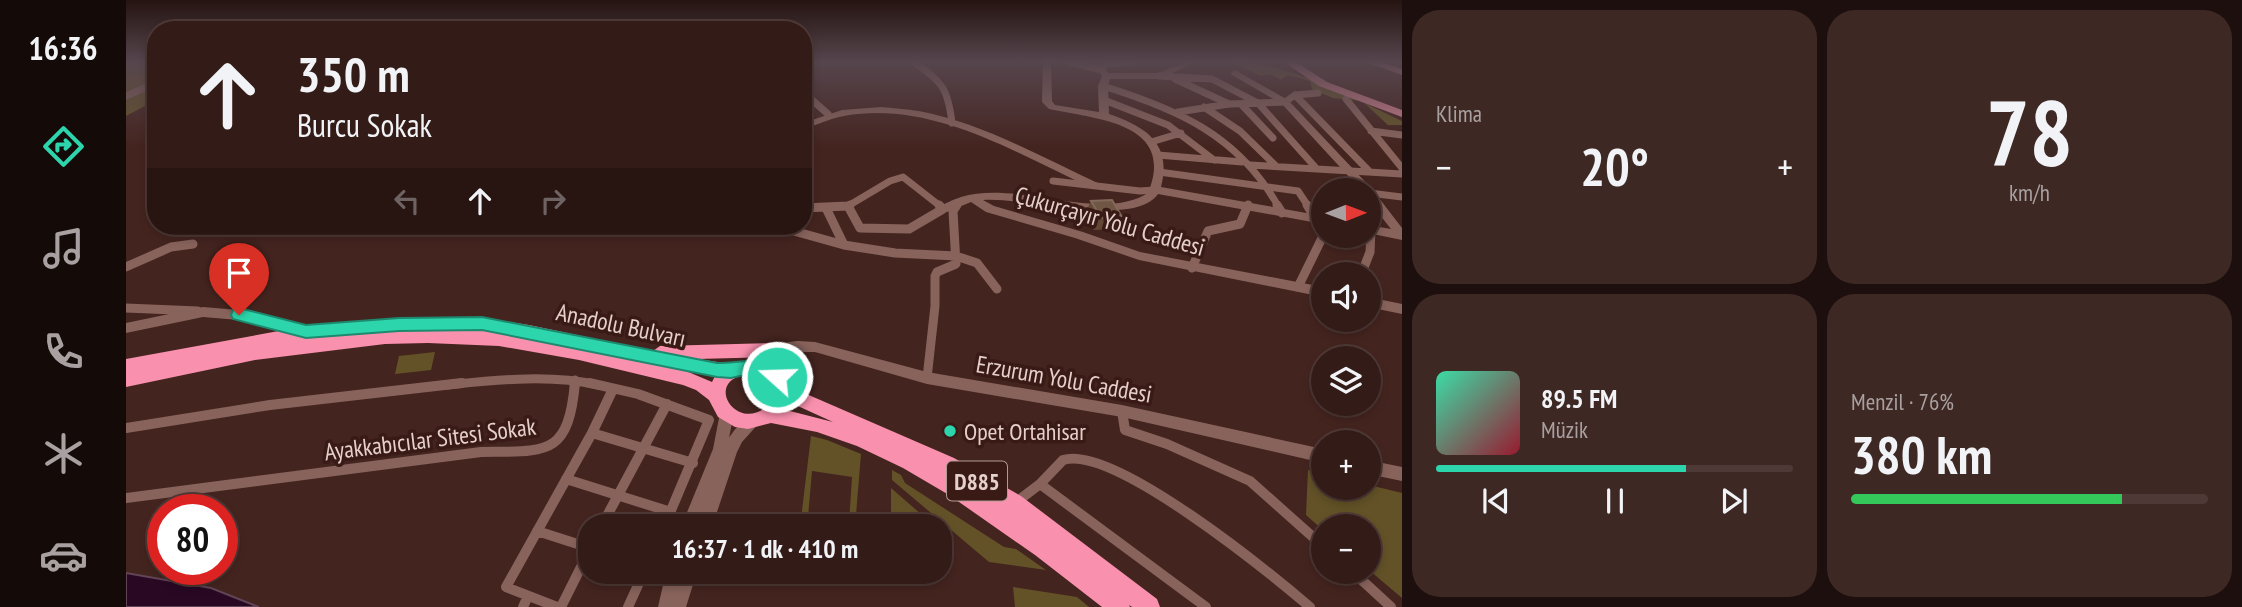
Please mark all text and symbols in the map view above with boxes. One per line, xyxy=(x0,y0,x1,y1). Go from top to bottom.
text: 16:36 xyxy=(28,27,98,69)
text: 350 m xyxy=(297,42,410,106)
icon: ahead xyxy=(182,49,273,140)
text: 78 xyxy=(1986,73,2073,191)
text: Klima xyxy=(1436,99,1482,128)
text: Burcu Sokak xyxy=(297,104,432,146)
icon: directions xyxy=(39,122,88,171)
text: 20° xyxy=(1580,133,1649,200)
text: − xyxy=(1436,142,1452,191)
text: + xyxy=(1777,142,1793,191)
north arrow xyxy=(1311,178,1381,248)
map controls xyxy=(1311,178,1381,584)
text: km/h xyxy=(2009,178,2050,207)
street label: Çukurçayır Yolu Caddesi xyxy=(1012,179,1208,263)
icon: left xyxy=(388,182,426,220)
icon: ahead xyxy=(461,182,499,220)
icon: right xyxy=(534,182,572,220)
icon: music xyxy=(39,224,88,273)
pin xyxy=(209,243,269,315)
icon: arrive xyxy=(220,254,258,292)
button: sound xyxy=(1311,262,1381,332)
street label: Anadolu Bulvarı xyxy=(554,296,688,354)
icon: phone xyxy=(39,327,88,376)
position arrow xyxy=(740,340,814,414)
button: layers xyxy=(1311,346,1381,416)
street label: Erzurum Yolu Caddesi xyxy=(974,348,1154,410)
text: 89.5 FM xyxy=(1541,382,1617,415)
text: Menzil · 76% xyxy=(1851,387,1954,416)
street label: Ayakkabıcılar Sitesi Sokak xyxy=(323,411,538,467)
text: Müzik xyxy=(1541,415,1588,444)
place label: Opet Ortahisar xyxy=(964,416,1086,447)
text: 380 km xyxy=(1851,421,1992,488)
marker: Opet Ortahisar xyxy=(942,423,958,439)
icon: climate xyxy=(39,429,88,478)
button: + xyxy=(1311,430,1381,500)
road number: D885 xyxy=(947,461,1007,500)
icon: previous xyxy=(1477,482,1515,520)
icon: pause xyxy=(1596,482,1634,520)
icon: next xyxy=(1715,482,1753,520)
speed limit sign: 80 xyxy=(147,494,238,585)
button: − xyxy=(1311,514,1381,584)
icon: car xyxy=(39,531,88,580)
text: 16:37 · 1 dk · 410 m xyxy=(672,532,858,565)

